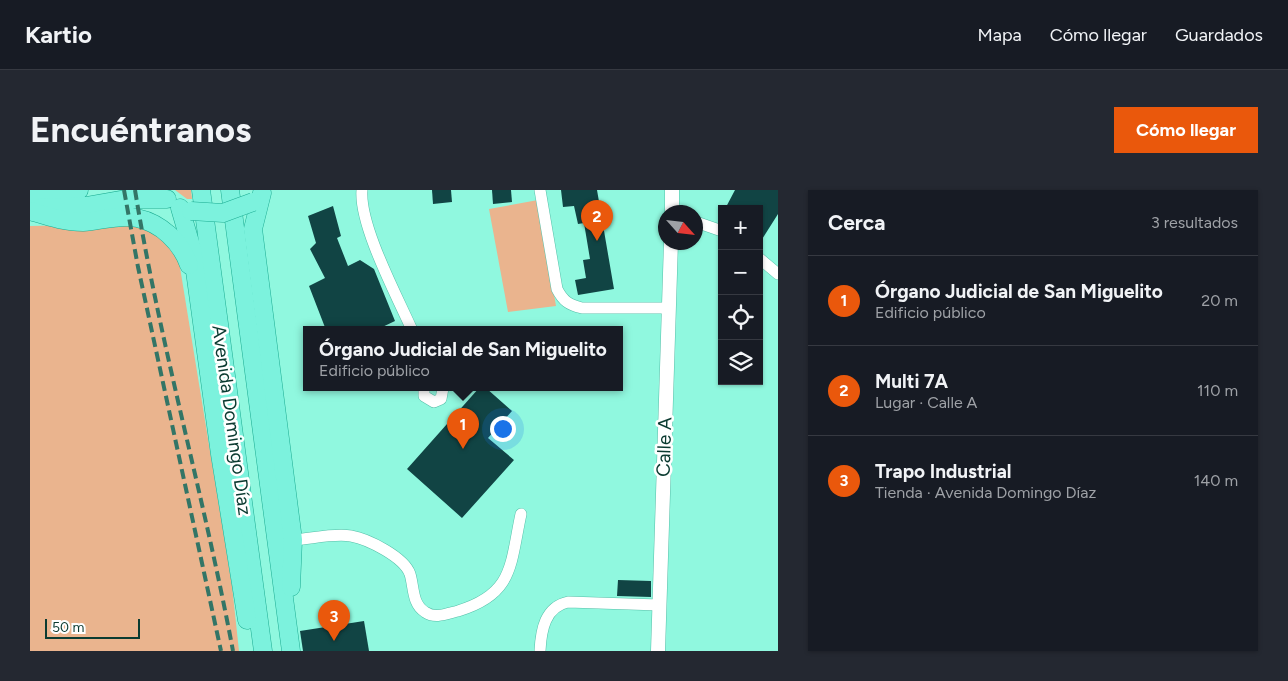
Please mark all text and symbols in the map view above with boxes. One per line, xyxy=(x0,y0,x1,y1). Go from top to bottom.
text: Kartio xyxy=(25,20,92,49)
text: Mapa xyxy=(977,24,1022,46)
text: Cómo llegar xyxy=(1050,24,1147,46)
text: Guardados xyxy=(1175,24,1263,46)
button: Cómo llegar xyxy=(1114,107,1258,153)
text: Encuéntranos xyxy=(30,109,251,151)
pin: 2 xyxy=(581,200,613,241)
north arrow xyxy=(658,205,703,250)
map controls xyxy=(718,205,763,385)
button: + xyxy=(718,205,763,250)
text: Cerca xyxy=(828,210,885,235)
text: 3 resultados xyxy=(1151,213,1238,232)
button: − xyxy=(718,250,763,295)
text: Órgano Judicial de San Miguelito xyxy=(875,280,1163,303)
text: 1 xyxy=(841,291,847,310)
text: 20 m xyxy=(1201,291,1238,310)
button: locate xyxy=(718,295,763,340)
text: Edificio público xyxy=(875,303,986,322)
street label: Avenida Domingo Díaz xyxy=(207,323,257,517)
popup xyxy=(303,326,623,391)
text: Órgano Judicial de San Miguelito xyxy=(319,338,607,361)
button: layers xyxy=(718,340,763,385)
text: Edificio público xyxy=(319,361,430,380)
text: Multi 7A xyxy=(875,370,948,393)
text: 2 xyxy=(839,381,849,400)
text: 110 m xyxy=(1197,381,1238,400)
text: Lugar · Calle A xyxy=(875,393,977,412)
pin: 1 xyxy=(447,408,479,449)
your location xyxy=(490,416,516,442)
street label: Calle A xyxy=(651,417,677,477)
text: Trapo Industrial xyxy=(875,460,1012,483)
text: 3 xyxy=(840,471,848,490)
text: 140 m xyxy=(1194,471,1238,490)
text: Tienda · Avenida Domingo Díaz xyxy=(875,483,1096,502)
pin: 3 xyxy=(318,600,350,641)
scale bar xyxy=(45,616,140,639)
text: 50 m xyxy=(52,619,84,636)

